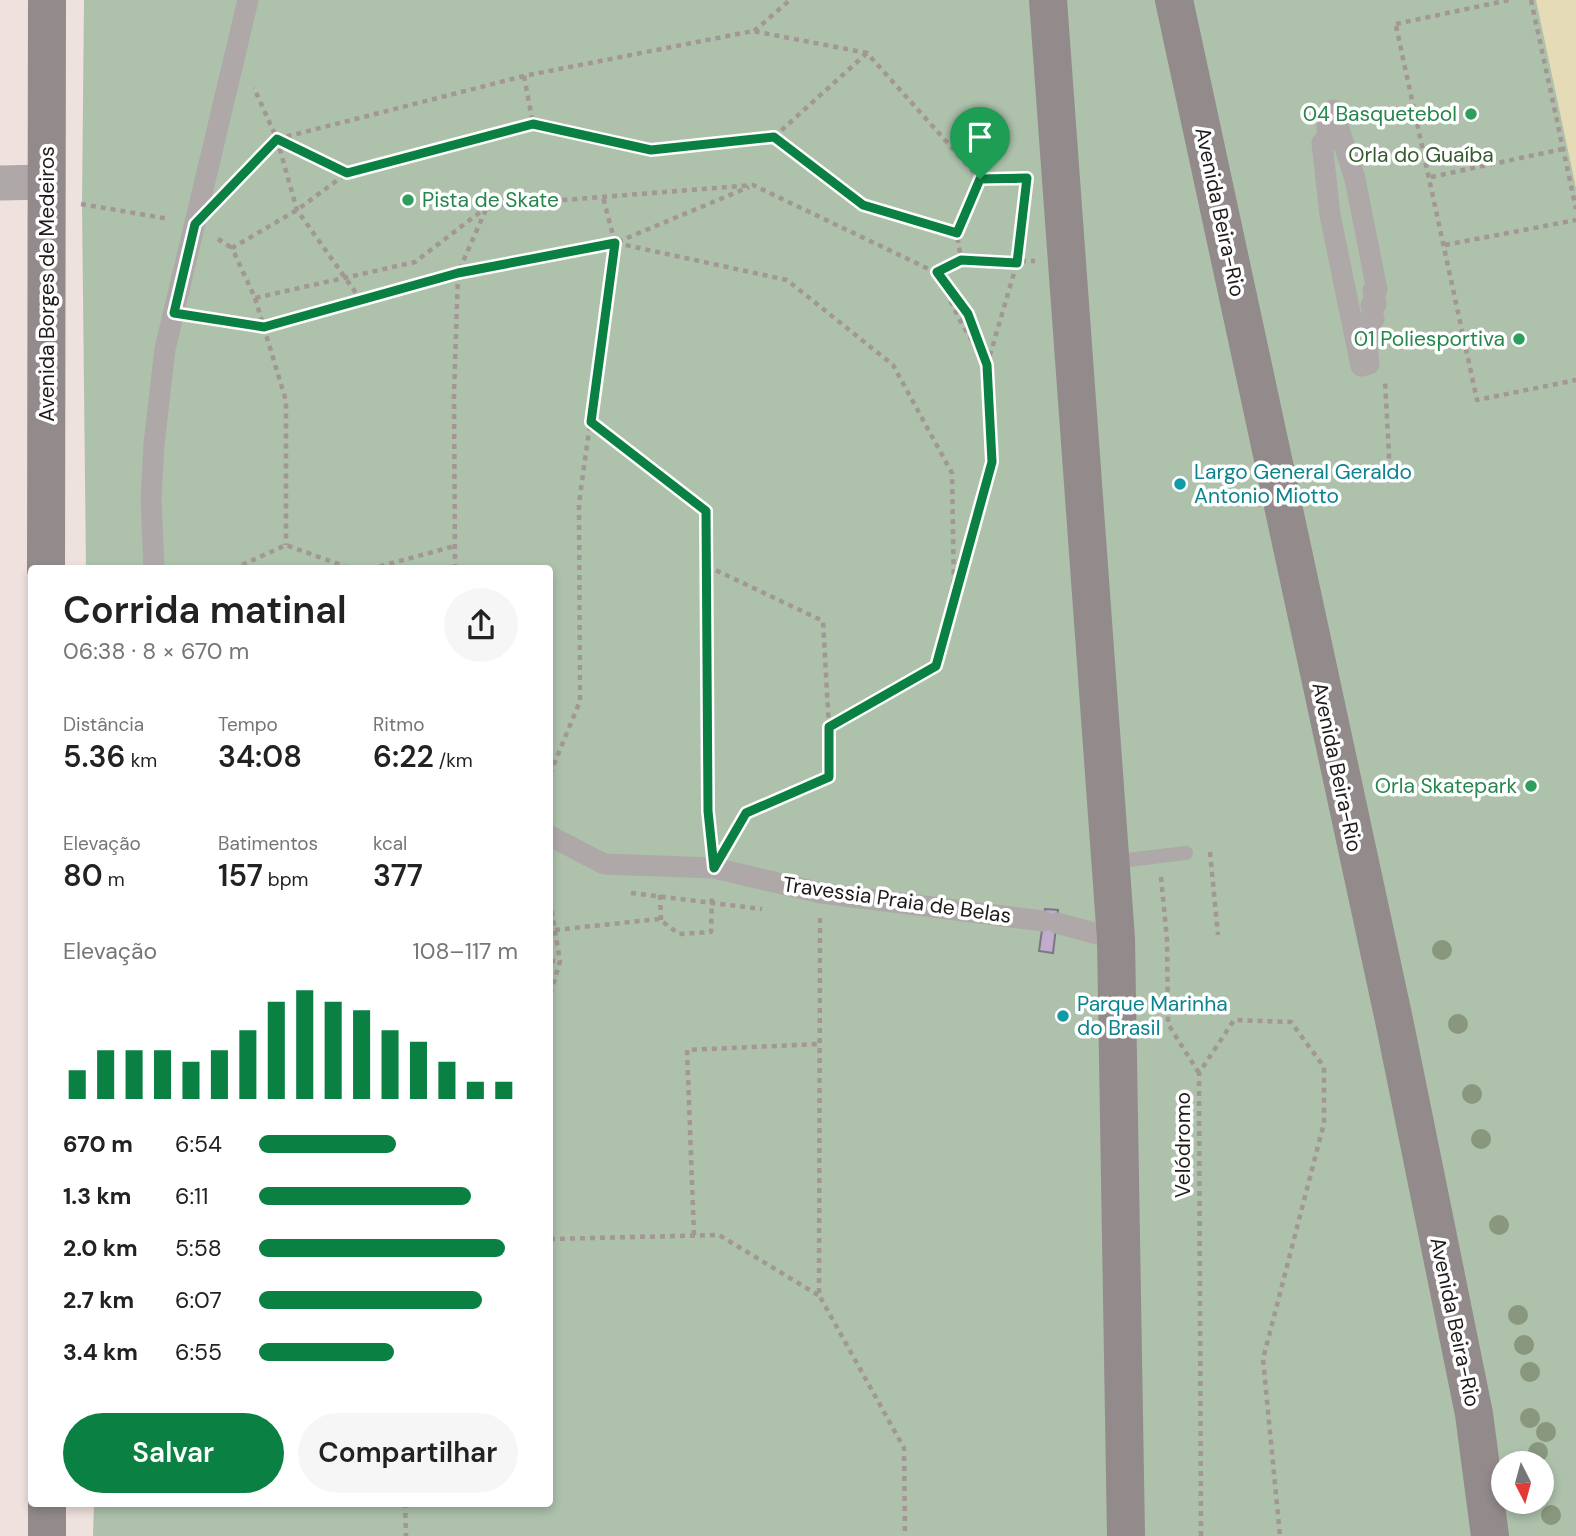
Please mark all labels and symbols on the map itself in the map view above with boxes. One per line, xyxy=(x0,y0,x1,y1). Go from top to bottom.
place label: 04 Basquetebol xyxy=(1303,100,1457,128)
marker: 04 Basquetebol xyxy=(1463,106,1479,122)
pin xyxy=(950,107,1010,179)
street label: Avenida Beira-Rio xyxy=(1188,125,1252,299)
park label: Orla do Guaíba xyxy=(1348,141,1494,169)
street label: Avenida Borges de Medeiros xyxy=(33,146,61,422)
place label: Pista de Skate xyxy=(422,186,559,214)
marker: Pista de Skate xyxy=(400,192,416,208)
place label: 01 Poliesportiva xyxy=(1354,325,1505,353)
marker: 01 Poliesportiva xyxy=(1511,331,1527,347)
place label: Largo General Geraldo Antonio Miotto xyxy=(1194,458,1412,510)
marker: Largo General Geraldo Antonio Miotto xyxy=(1172,476,1188,492)
street label: Avenida Beira-Rio xyxy=(1305,680,1369,854)
place label: Orla Skatepark xyxy=(1375,772,1517,800)
marker: Orla Skatepark xyxy=(1523,778,1539,794)
street label: Travessia Praia de Belas xyxy=(781,870,1013,930)
place label: Parque Marinha do Brasil xyxy=(1077,990,1228,1042)
marker: Parque Marinha do Brasil xyxy=(1055,1008,1071,1024)
street label: Velódromo xyxy=(1169,1092,1197,1198)
street label: Avenida Beira-Rio xyxy=(1423,1235,1487,1409)
north arrow xyxy=(1491,1451,1554,1514)

